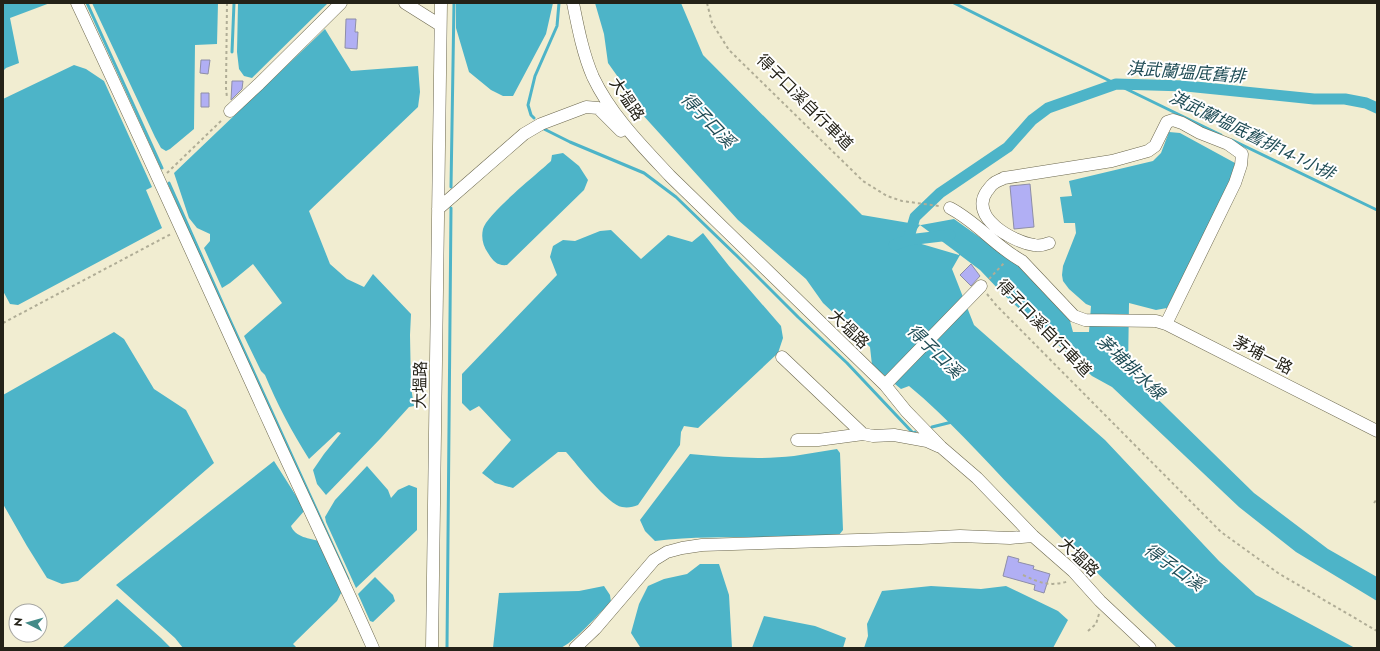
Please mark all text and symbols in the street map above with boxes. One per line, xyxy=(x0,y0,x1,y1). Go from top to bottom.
street label: 得子口溪自行車道 xyxy=(752,49,858,155)
water label: 淇武蘭塭底舊排 xyxy=(1126,56,1248,88)
street label: 大塭路 xyxy=(604,73,650,125)
water label: 淇武蘭塭底舊排14-1小排 xyxy=(1165,85,1340,186)
water label: 得子口溪 xyxy=(676,87,742,154)
street label: 得子口溪自行車道 xyxy=(991,274,1097,382)
street label: 大塭路 xyxy=(824,304,874,354)
water label: 得子口溪 xyxy=(902,319,969,385)
water label: 茅埔排水線 xyxy=(1092,329,1172,406)
street label: 茅埔一路 xyxy=(1229,330,1297,380)
street label: 大塭路 xyxy=(408,361,432,409)
street label: 大塭路 xyxy=(1054,532,1104,582)
water label: 得子口溪 xyxy=(1139,538,1210,597)
north arrow xyxy=(8,603,48,643)
text: N xyxy=(10,617,26,627)

